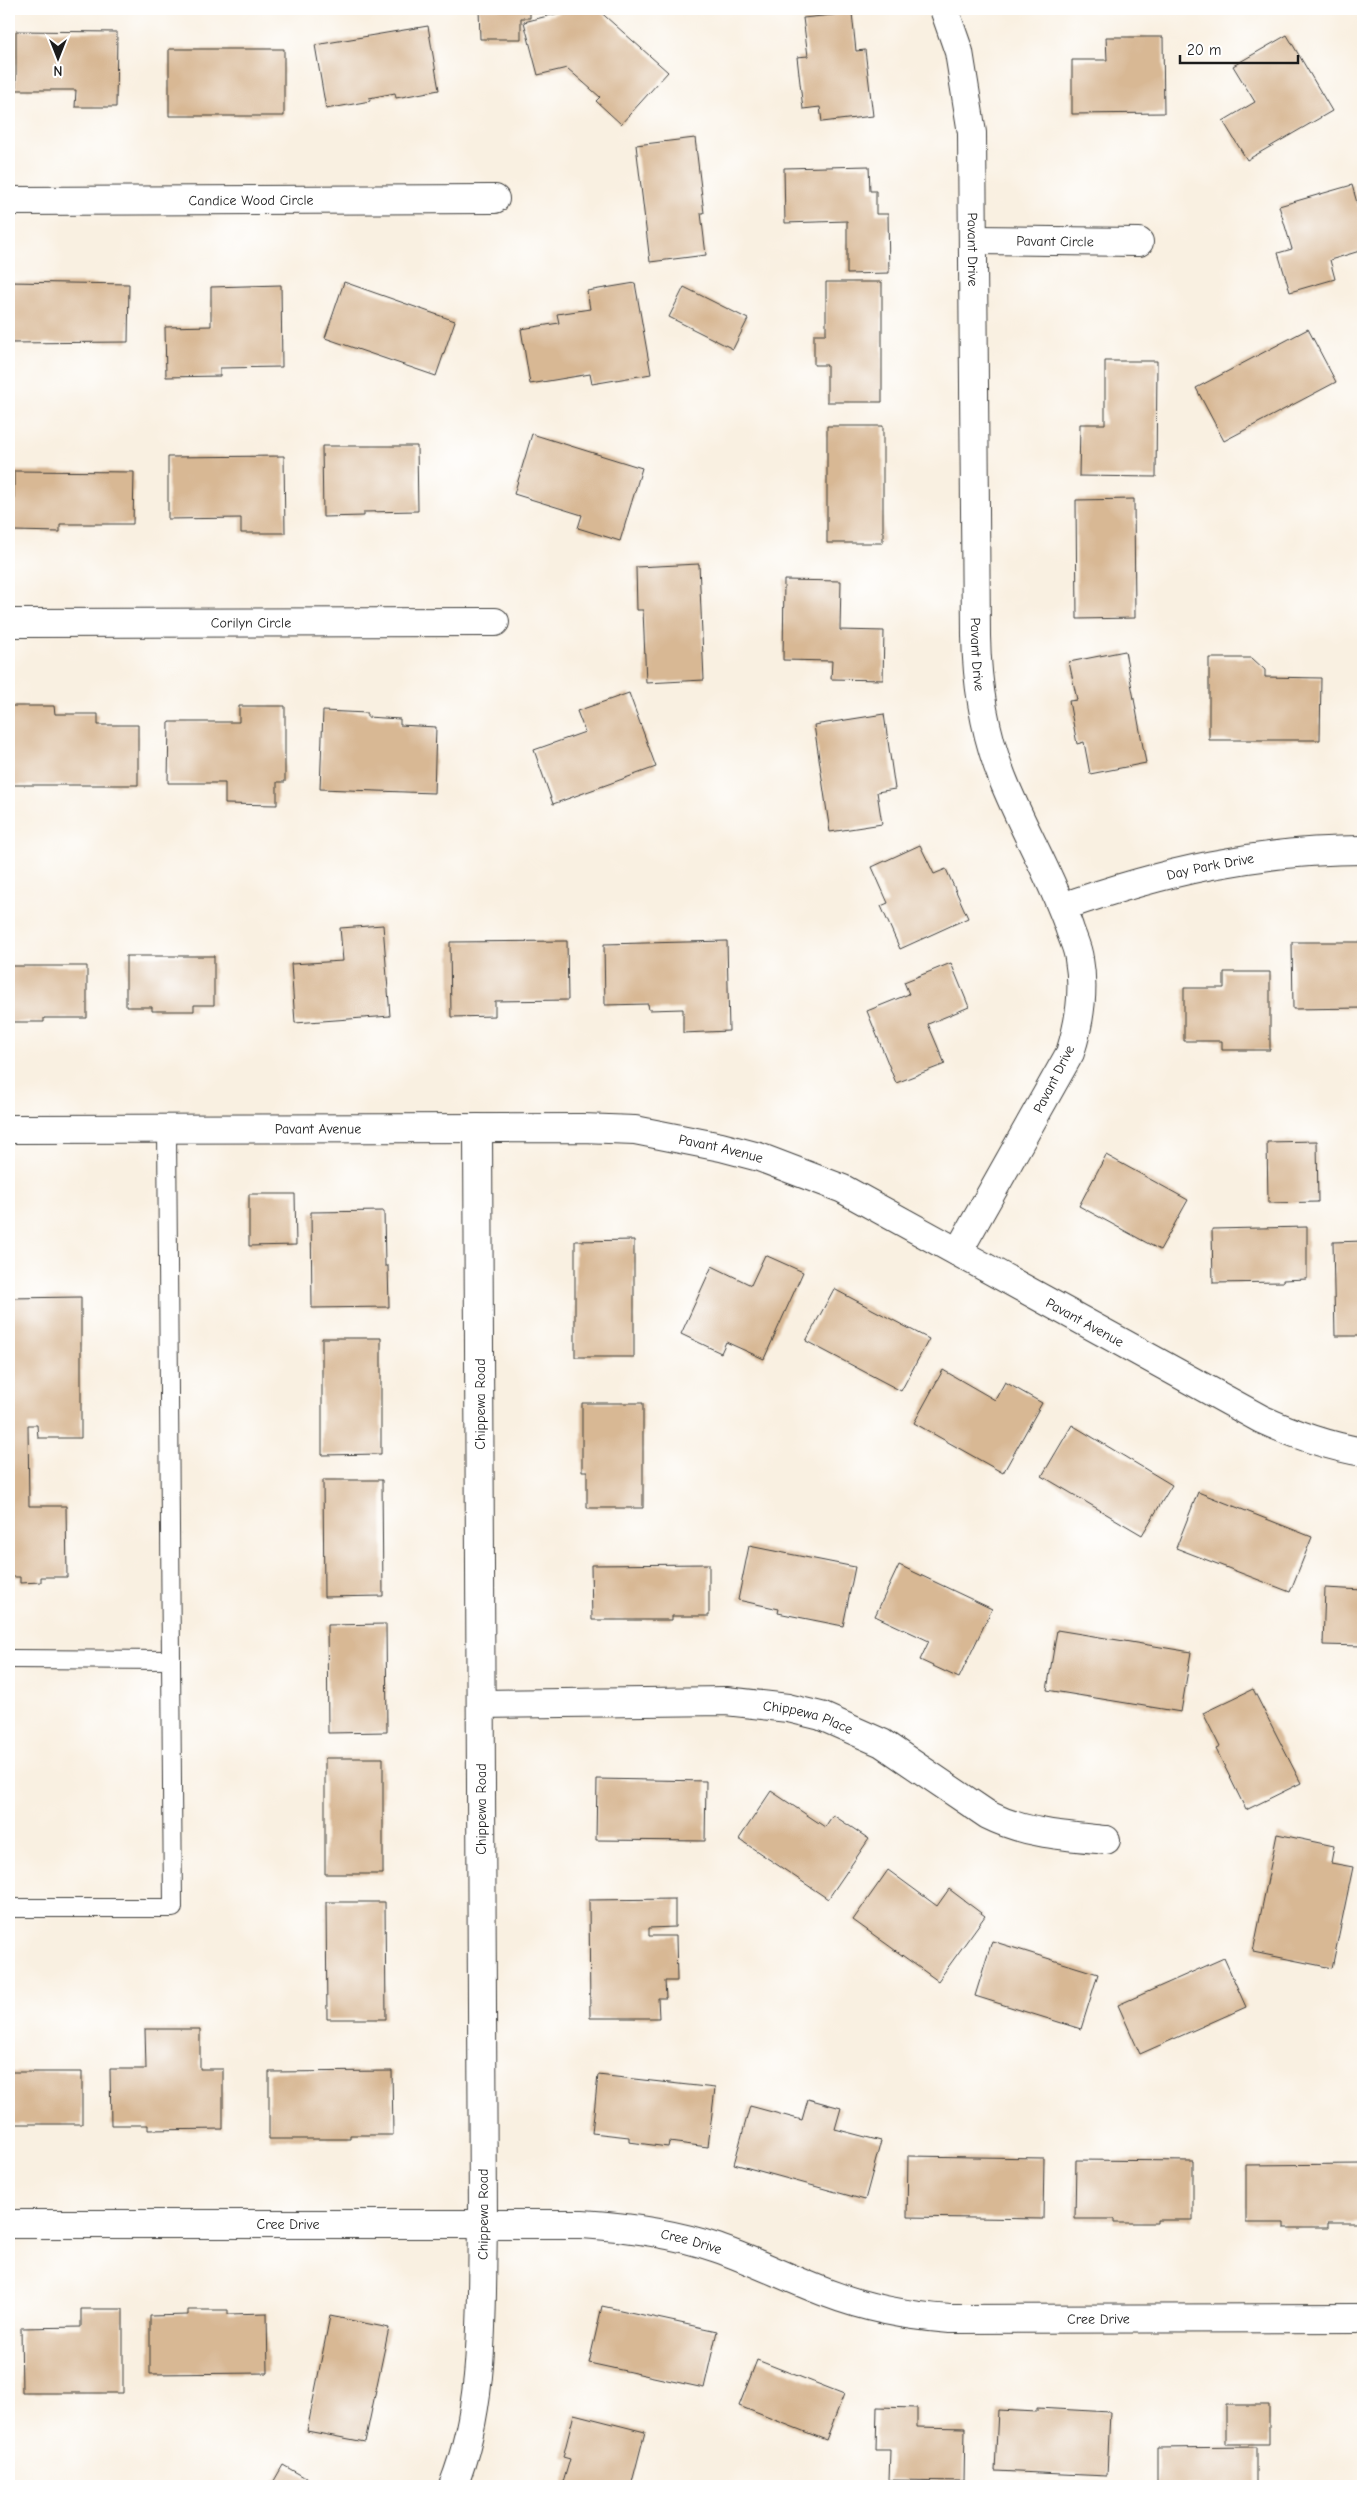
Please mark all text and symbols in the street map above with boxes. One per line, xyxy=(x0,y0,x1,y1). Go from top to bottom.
north arrow xyxy=(32,32,82,82)
scale bar xyxy=(1180,32,1297,64)
text: 20 m xyxy=(1187,41,1221,59)
text: N xyxy=(53,62,63,79)
street label: Candice Wood Circle xyxy=(188,191,314,209)
street label: Pavant Drive xyxy=(964,212,982,286)
street label: Pavant Circle xyxy=(1016,232,1094,250)
street label: Corilyn Circle xyxy=(211,614,291,631)
street label: Pavant Drive xyxy=(967,617,988,692)
street label: Day Park Drive xyxy=(1165,849,1255,883)
street label: Pavant Drive xyxy=(1030,1042,1078,1116)
street label: Pavant Avenue xyxy=(275,1120,361,1137)
street label: Pavant Avenue xyxy=(677,1130,766,1166)
street label: Pavant Avenue xyxy=(1043,1294,1127,1350)
street label: Chippewa Road xyxy=(472,1358,489,1450)
street label: Chippewa Place xyxy=(762,1697,856,1738)
street label: Chippewa Road xyxy=(473,1763,490,1855)
street label: Chippewa Road xyxy=(474,2169,492,2260)
street label: Cree Drive xyxy=(257,2216,319,2233)
street label: Cree Drive xyxy=(659,2225,724,2258)
street label: Cree Drive xyxy=(1067,2310,1130,2327)

